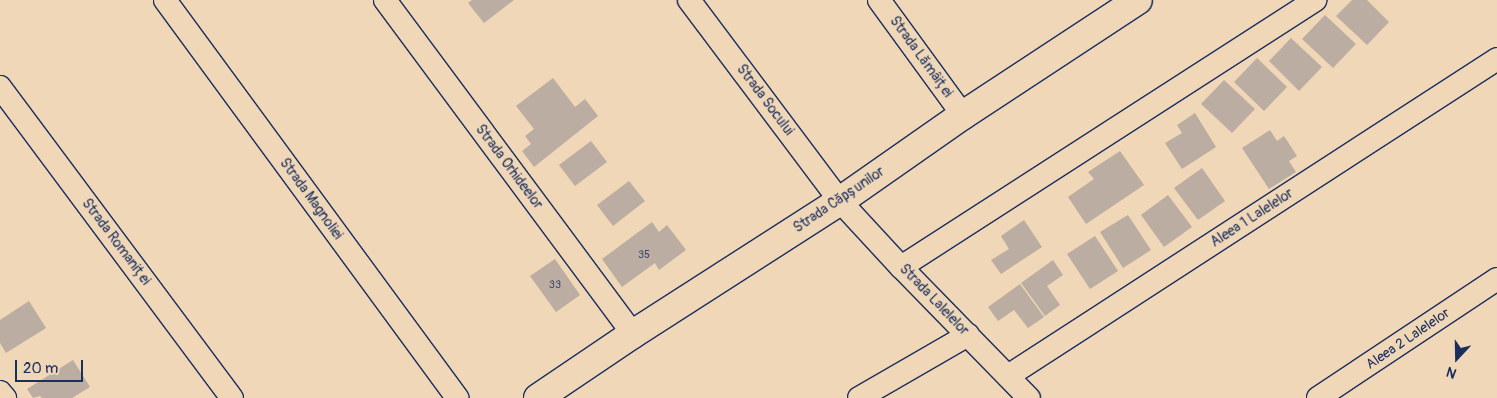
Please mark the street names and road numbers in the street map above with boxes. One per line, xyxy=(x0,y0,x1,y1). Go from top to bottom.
street label: Strada Lămâiței xyxy=(886,13,956,101)
street label: Strada Socului xyxy=(733,61,797,139)
street label: Strada Orhideelor xyxy=(472,121,546,213)
street label: Strada Magnoliei xyxy=(276,155,346,243)
street label: Strada Căpșunilor xyxy=(790,163,888,237)
street label: Aleea 1 Lalelelor xyxy=(1208,185,1296,251)
street label: Strada Romaniței xyxy=(78,196,154,288)
street label: Strada Lalelelor xyxy=(896,261,972,339)
street label: Aleea 2 Lalelelor xyxy=(1363,305,1453,373)

